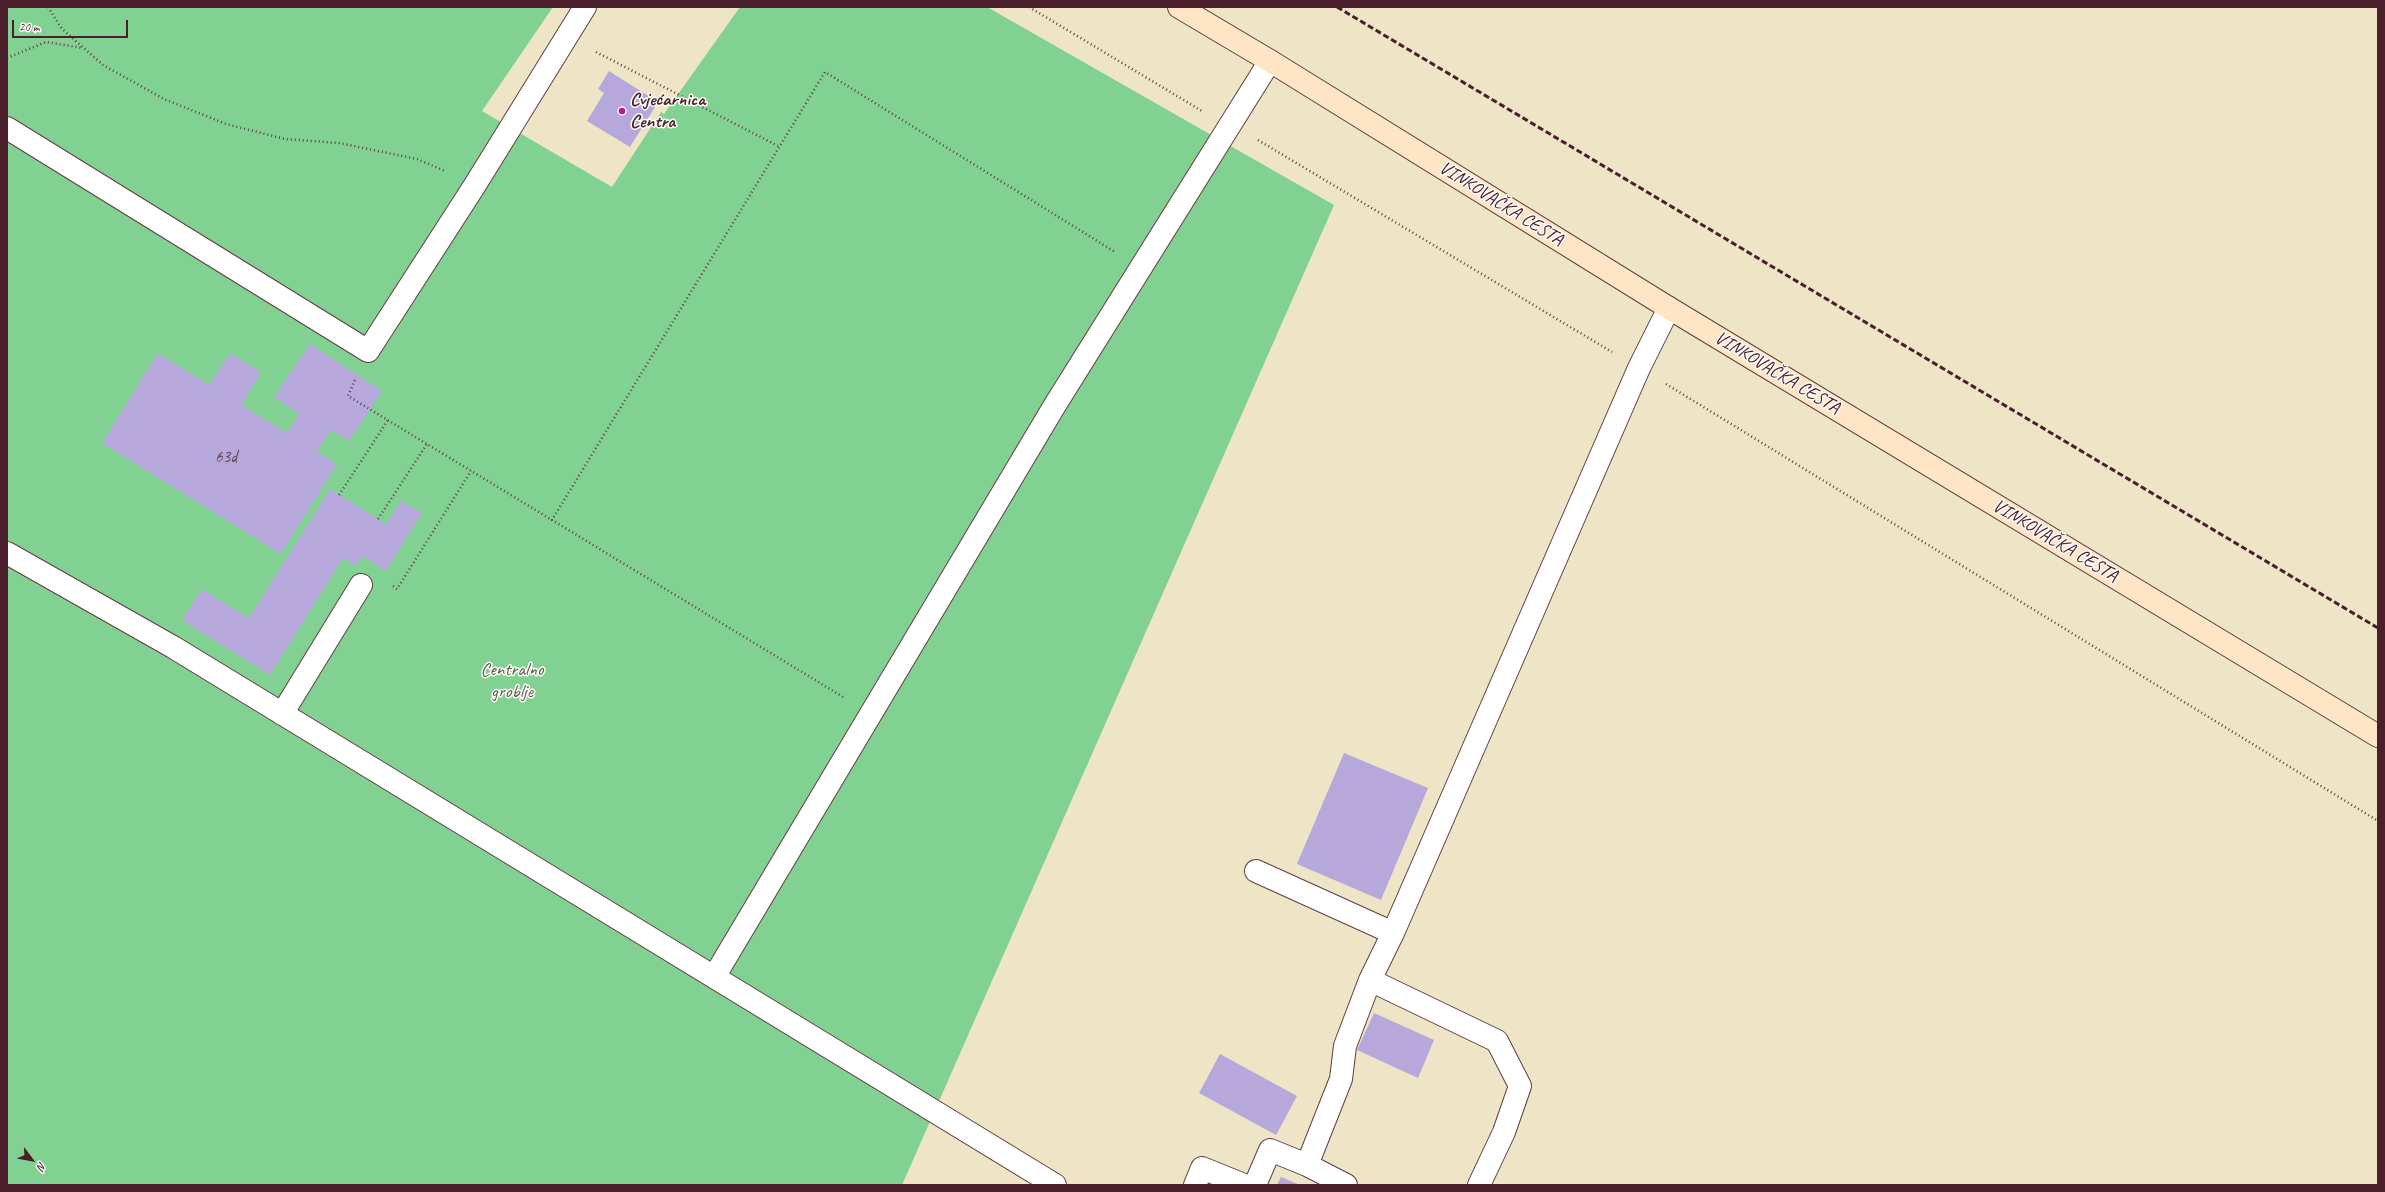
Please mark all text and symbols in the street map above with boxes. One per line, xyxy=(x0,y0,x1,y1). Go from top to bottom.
scale bar xyxy=(14,12,130,38)
text: 20 m xyxy=(19,19,39,35)
place label: Cvjećarnica Centra xyxy=(630,89,705,133)
marker: Cvjećarnica Centra xyxy=(617,106,627,116)
street label: VINKOVAČKA CESTA xyxy=(1435,157,1567,251)
street label: VINKOVAČKA CESTA xyxy=(1710,327,1844,419)
house number: 63d xyxy=(215,448,237,468)
street label: VINKOVAČKA CESTA xyxy=(1988,495,2122,587)
park label: Centralno groblje xyxy=(481,659,543,703)
north arrow xyxy=(12,1140,52,1180)
text: N xyxy=(34,1160,50,1173)

